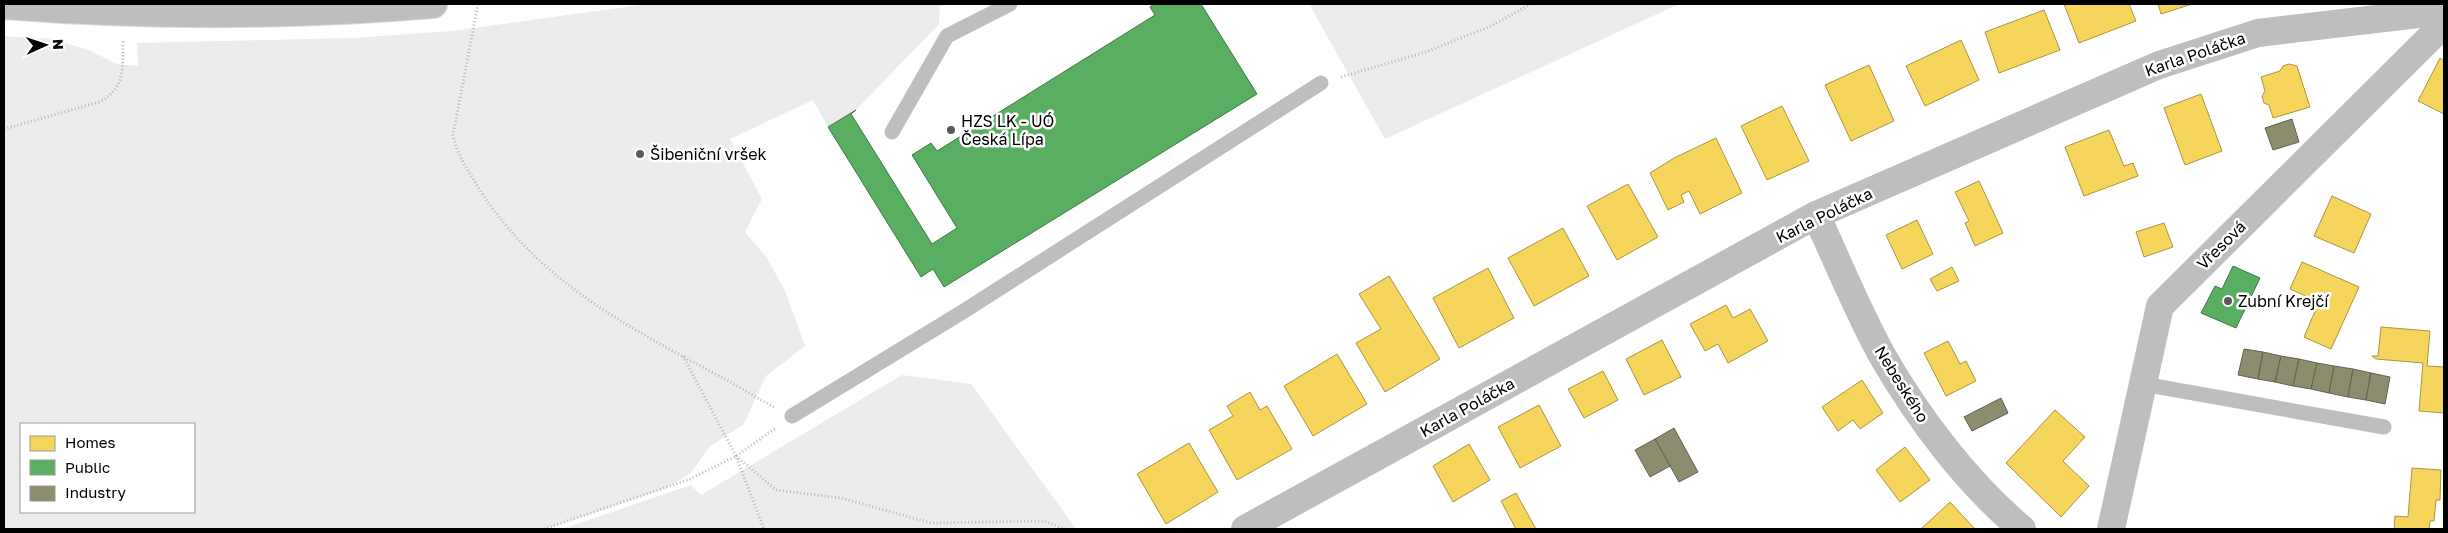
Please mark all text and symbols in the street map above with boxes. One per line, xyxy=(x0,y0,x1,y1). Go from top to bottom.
north arrow xyxy=(20,20,70,70)
street label: Karla Poláčka xyxy=(2142,27,2248,81)
text: N xyxy=(50,39,67,50)
place label: HZS LK - UÓ Česká Lípa xyxy=(961,111,1054,149)
marker: HZS LK - UÓ Česká Lípa xyxy=(945,124,957,136)
place label: Šibeniční vršek xyxy=(650,144,767,164)
marker: Šibeniční vršek xyxy=(634,148,646,160)
street label: Karla Poláčka xyxy=(1772,183,1876,247)
street label: Vřesová xyxy=(2192,216,2250,274)
place label: Zubní Krejčí xyxy=(2238,291,2330,311)
marker: Zubní Krejčí xyxy=(2222,295,2234,307)
street label: Nebeského xyxy=(1871,342,1933,426)
street label: Karla Poláčka xyxy=(1416,373,1518,441)
legend xyxy=(20,423,195,513)
text: Homes xyxy=(65,433,115,451)
text: Public xyxy=(65,458,110,476)
text: Industry xyxy=(65,483,126,501)

